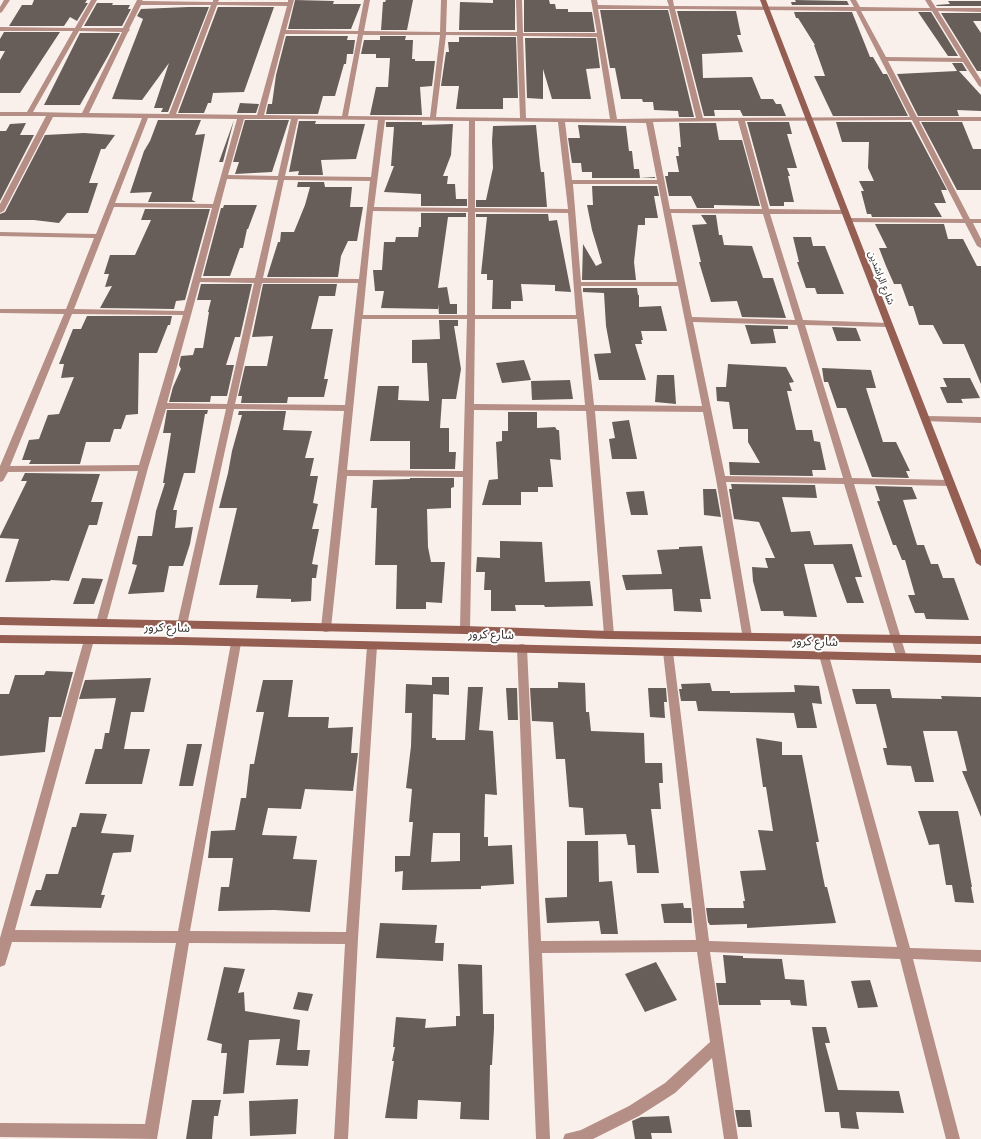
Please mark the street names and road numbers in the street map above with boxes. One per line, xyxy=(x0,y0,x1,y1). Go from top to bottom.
street label: شارع الراشدين xyxy=(865,249,897,307)
street label: شارع كرور xyxy=(144,620,190,636)
street label: شارع كرور xyxy=(468,627,514,643)
street label: شارع كرور xyxy=(792,634,838,650)

